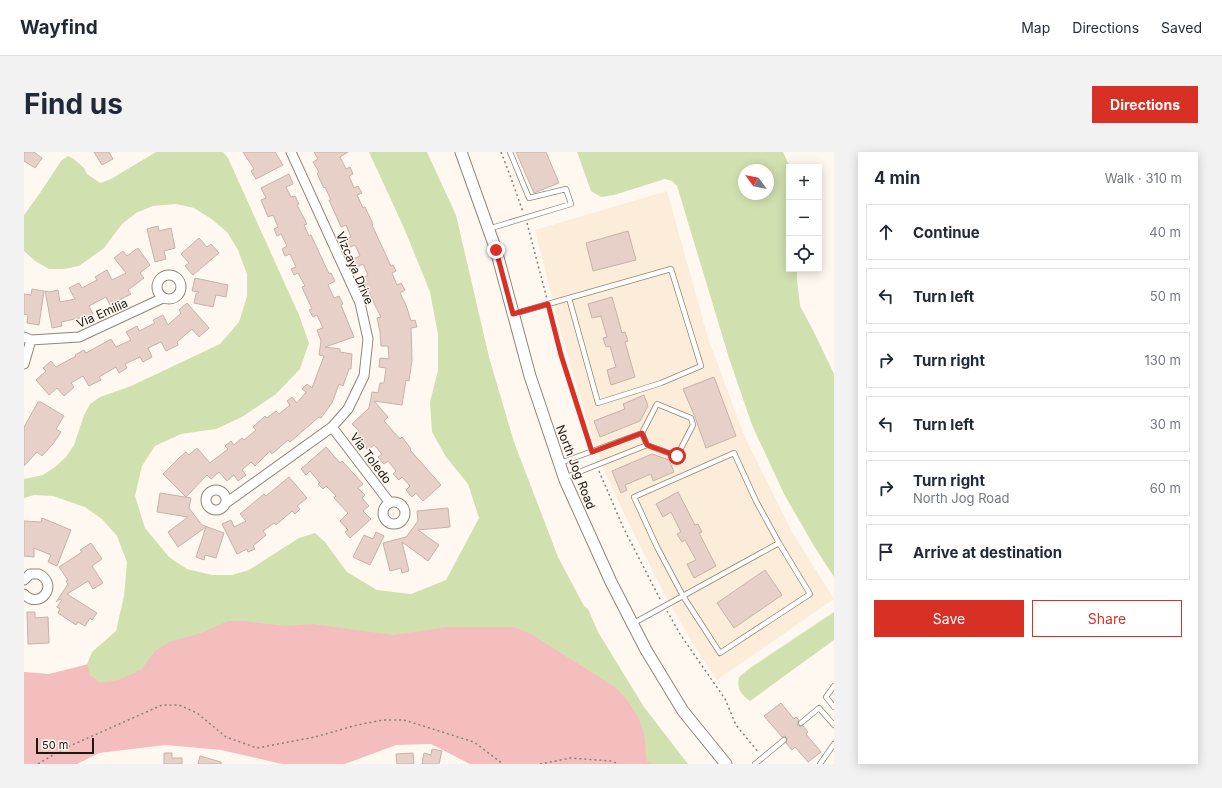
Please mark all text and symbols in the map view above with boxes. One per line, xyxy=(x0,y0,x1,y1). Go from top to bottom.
text: Wayfind xyxy=(20,16,98,39)
text: Map xyxy=(1021,19,1050,36)
text: Directions xyxy=(1072,19,1139,36)
text: Saved xyxy=(1161,19,1202,36)
button: Directions xyxy=(1092,86,1198,123)
text: Find us xyxy=(24,87,123,121)
north arrow xyxy=(738,164,774,200)
map controls xyxy=(786,164,822,272)
button: + xyxy=(786,164,822,200)
text: 4 min xyxy=(874,168,920,188)
text: Walk · 310 m xyxy=(1105,170,1182,186)
button: − xyxy=(786,200,822,236)
icon: ahead xyxy=(875,221,897,243)
text: Continue xyxy=(913,223,980,242)
text: 40 m xyxy=(1149,224,1181,240)
street label: Vizcaya Drive xyxy=(333,229,377,307)
button: locate xyxy=(786,236,822,272)
route end xyxy=(487,241,505,259)
icon: left xyxy=(875,285,897,307)
text: Turn left xyxy=(913,287,974,306)
text: 50 m xyxy=(1150,288,1181,304)
street label: Via Emilia xyxy=(74,295,130,331)
icon: right xyxy=(875,349,897,371)
text: Turn right xyxy=(913,351,985,370)
text: 130 m xyxy=(1144,352,1181,368)
icon: left xyxy=(875,413,897,435)
text: Turn left xyxy=(913,415,974,434)
text: 30 m xyxy=(1150,416,1181,432)
street label: North Jog Road xyxy=(553,423,599,511)
street label: Via Toledo xyxy=(347,430,395,486)
route start xyxy=(668,447,686,465)
text: Turn right xyxy=(913,471,985,490)
icon: right xyxy=(875,477,897,499)
text: 60 m xyxy=(1150,480,1181,496)
text: North Jog Road xyxy=(913,490,1009,506)
icon: arrive xyxy=(875,541,897,563)
text: Arrive at destination xyxy=(913,543,1062,562)
button: Save xyxy=(874,600,1024,637)
button: Share xyxy=(1032,600,1182,637)
scale bar xyxy=(36,736,94,755)
text: 50 m xyxy=(42,738,68,752)

